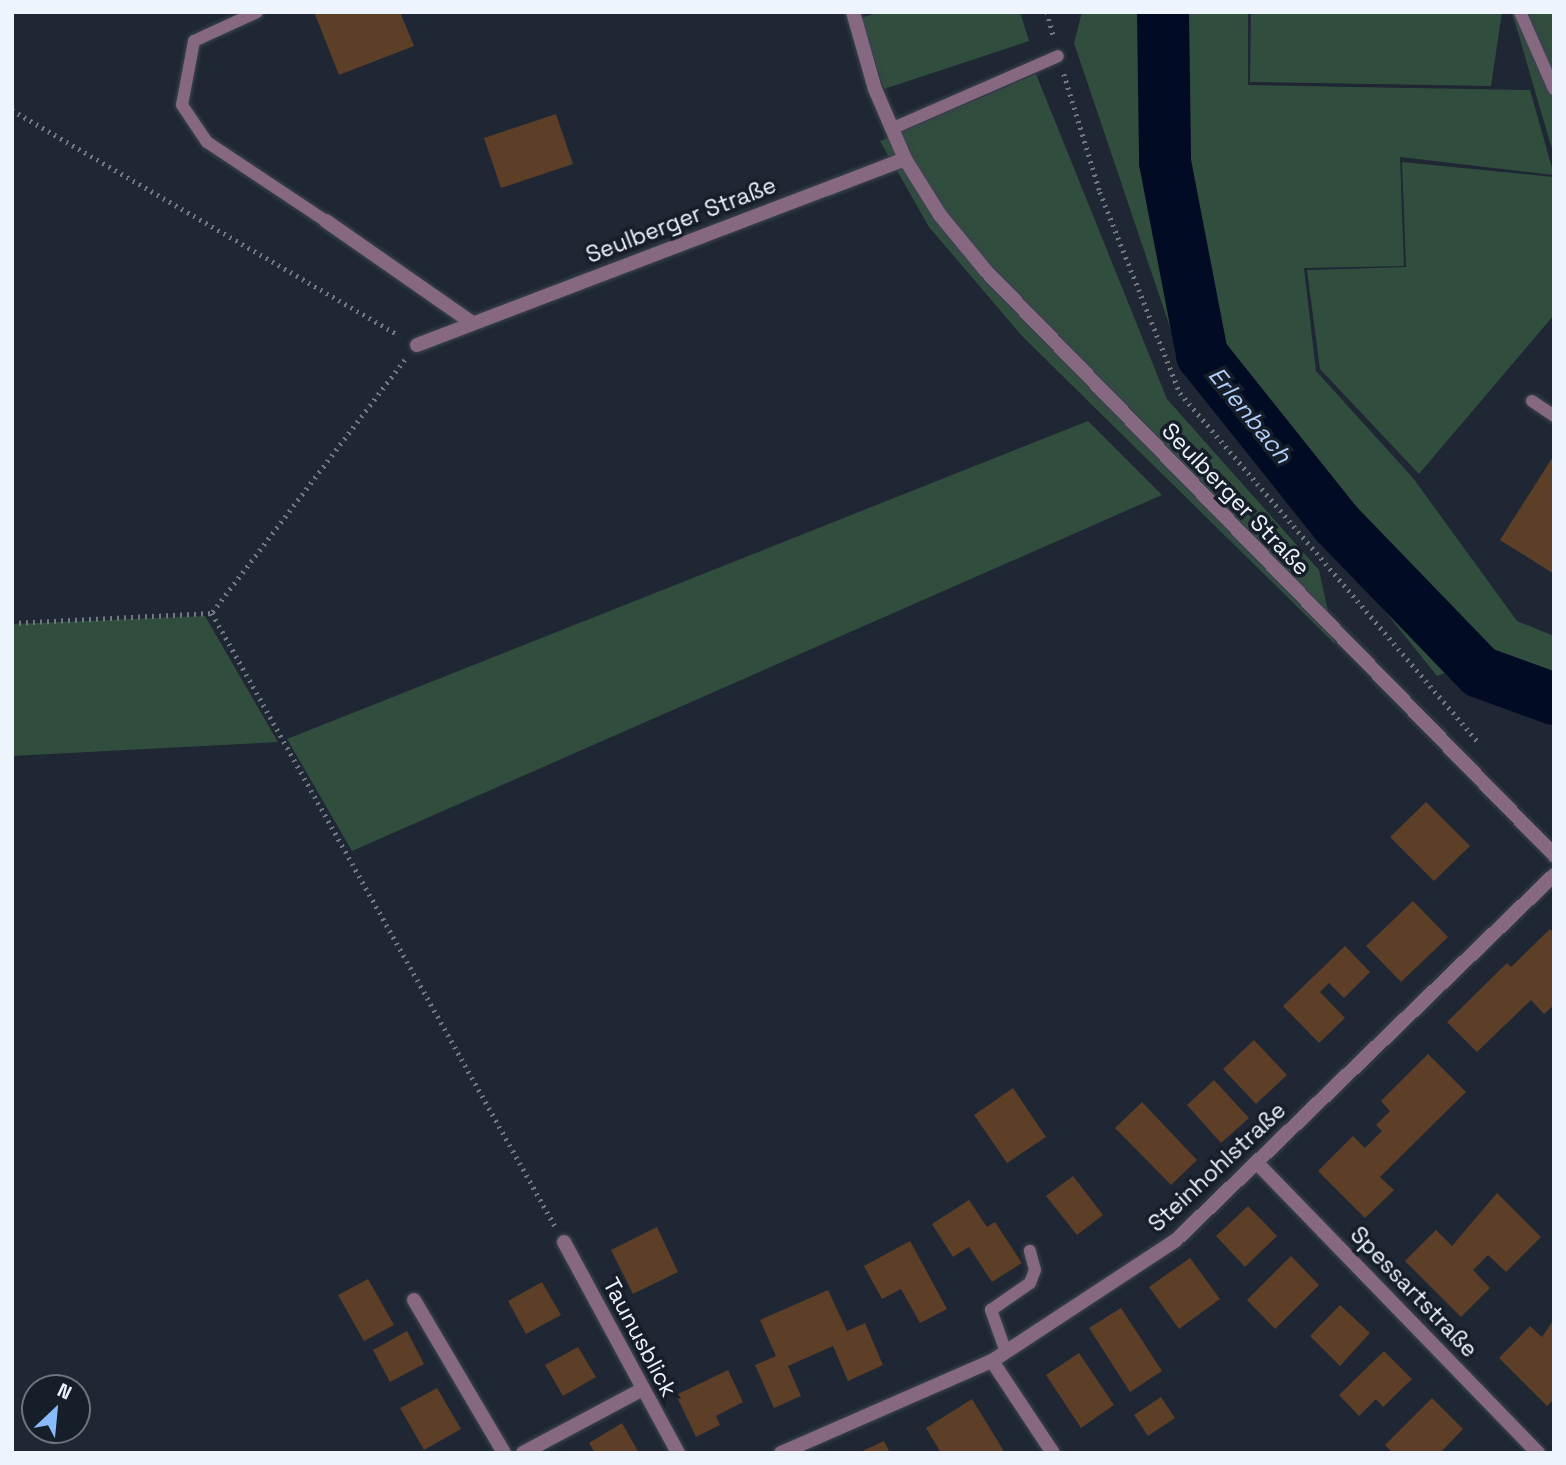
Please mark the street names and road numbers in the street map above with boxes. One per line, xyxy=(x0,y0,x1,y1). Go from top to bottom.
street label: Seulberger Straße xyxy=(582,171,780,269)
street label: Seulberger Straße xyxy=(1156,417,1316,581)
street label: Steinhohlstraße xyxy=(1143,1096,1291,1238)
street label: Spessartstraße xyxy=(1345,1221,1483,1363)
street label: Taunusblick xyxy=(597,1273,683,1401)

